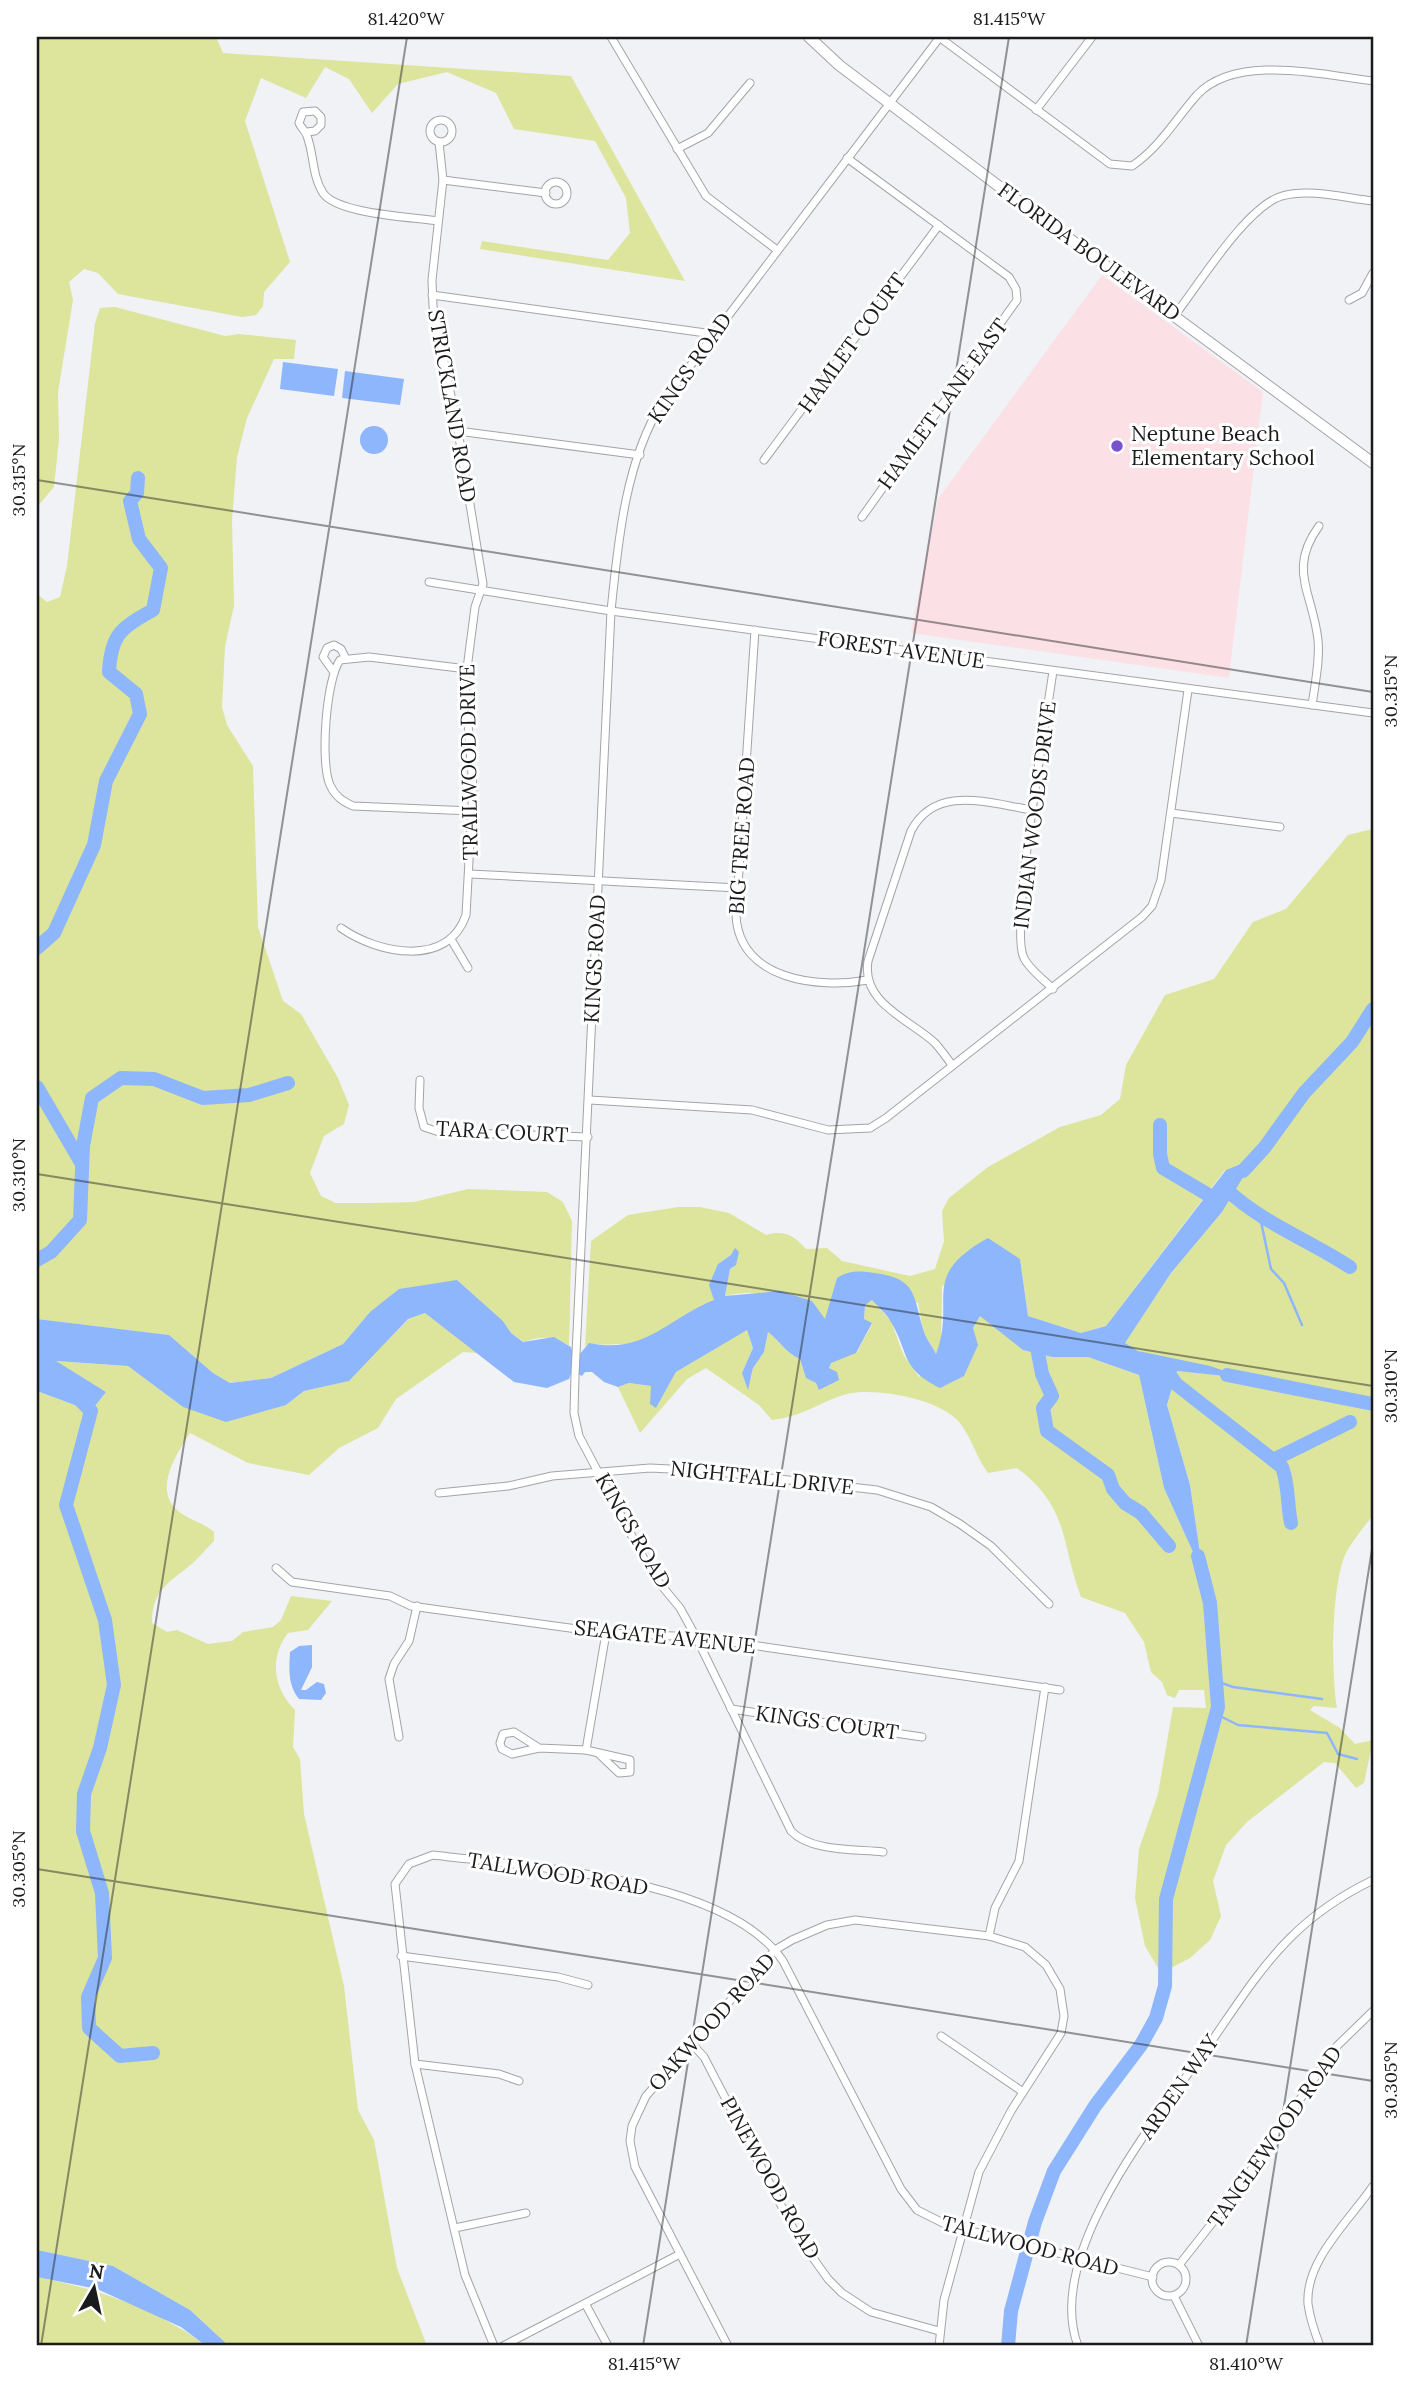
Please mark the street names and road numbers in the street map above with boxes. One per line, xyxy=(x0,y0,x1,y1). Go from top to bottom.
street label: FLORIDA BOULEVARD xyxy=(993,176,1186,327)
street label: HAMLET COURT xyxy=(792,267,911,418)
street label: STRICKLAND ROAD xyxy=(422,307,483,505)
street label: KINGS ROAD xyxy=(642,307,738,428)
street label: HAMLET LANE EAST xyxy=(871,313,1014,494)
street label: FOREST AVENUE xyxy=(816,624,987,675)
street label: TRAILWOOD DRIVE xyxy=(453,664,484,860)
street label: INDIAN WOODS DRIVE xyxy=(1007,699,1062,930)
street label: BIG TREE ROAD xyxy=(723,756,760,916)
street label: KINGS ROAD xyxy=(578,894,611,1024)
street label: TARA COURT xyxy=(435,1115,569,1148)
street label: NIGHTFALL DRIVE xyxy=(669,1454,855,1501)
street label: KINGS ROAD xyxy=(589,1468,677,1593)
street label: SEAGATE AVENUE xyxy=(573,1614,757,1659)
street label: KINGS COURT xyxy=(754,1699,900,1746)
street label: TALLWOOD ROAD xyxy=(466,1846,650,1901)
street label: OAKWOOD ROAD xyxy=(642,1947,781,2097)
street label: ARDEN WAY xyxy=(1132,2028,1225,2145)
street label: TANGLEWOOD ROAD xyxy=(1201,2040,1348,2233)
street label: PINEWOOD ROAD xyxy=(715,2092,826,2264)
street label: TALLWOOD ROAD xyxy=(939,2209,1122,2282)

